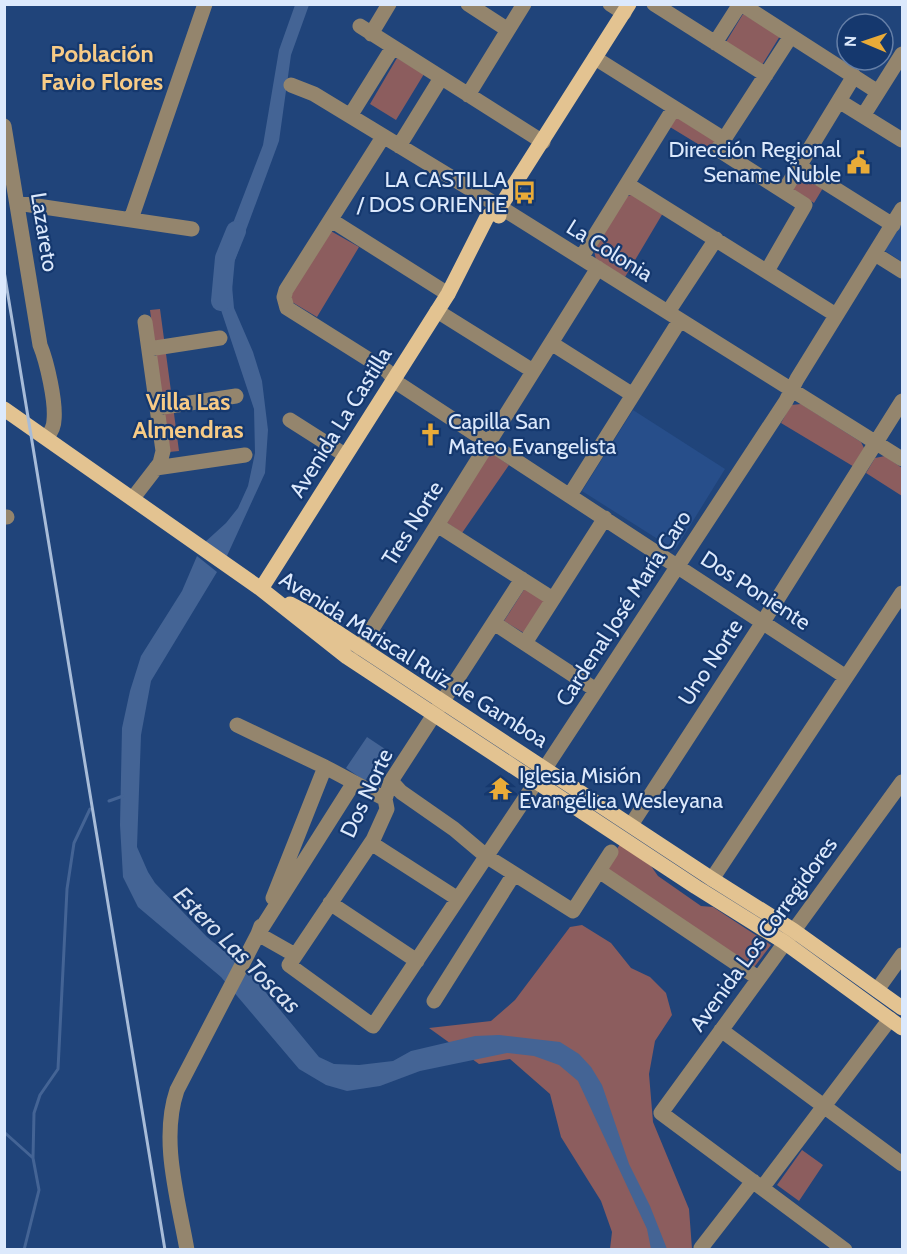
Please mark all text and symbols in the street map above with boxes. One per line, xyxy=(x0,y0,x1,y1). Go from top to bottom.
north arrow xyxy=(835,12,895,72)
text: N xyxy=(841,36,860,47)
district label: Población Favio Flores xyxy=(41,39,163,96)
place label: Dirección Regional Sename Ñuble xyxy=(668,136,842,188)
public building icon: Dirección Regional Sename Ñuble xyxy=(846,149,872,175)
place label: LA CASTILLA / DOS ORIENTE xyxy=(356,166,507,218)
bus stop icon: LA CASTILLA / DOS ORIENTE xyxy=(512,179,538,205)
street label: Lazareto xyxy=(25,191,64,274)
street label: La Colonia xyxy=(562,213,658,288)
street label: Avenida La Castilla xyxy=(283,342,398,502)
district label: Villa Las Almendras xyxy=(132,387,244,444)
place label: Capilla San Mateo Evangelista xyxy=(448,408,617,460)
church icon: Capilla San Mateo Evangelista xyxy=(417,421,443,447)
street label: Tres Norte xyxy=(376,476,449,571)
street label: Cardenal José María Caro xyxy=(550,505,697,711)
street label: Dos Poniente xyxy=(696,545,816,636)
street label: Avenida Mariscal Ruiz de Gamboa xyxy=(274,565,553,754)
street label: Uno Norte xyxy=(672,614,748,711)
street label: Dos Norte xyxy=(334,745,399,842)
place label: Iglesia Misión Evangélica Wesleyana xyxy=(519,762,723,814)
temple icon: Iglesia Misión Evangélica Wesleyana xyxy=(488,775,514,801)
street label: Avenida Los Corregidores xyxy=(684,832,843,1037)
water label: Estero Las Toscas xyxy=(168,880,307,1019)

